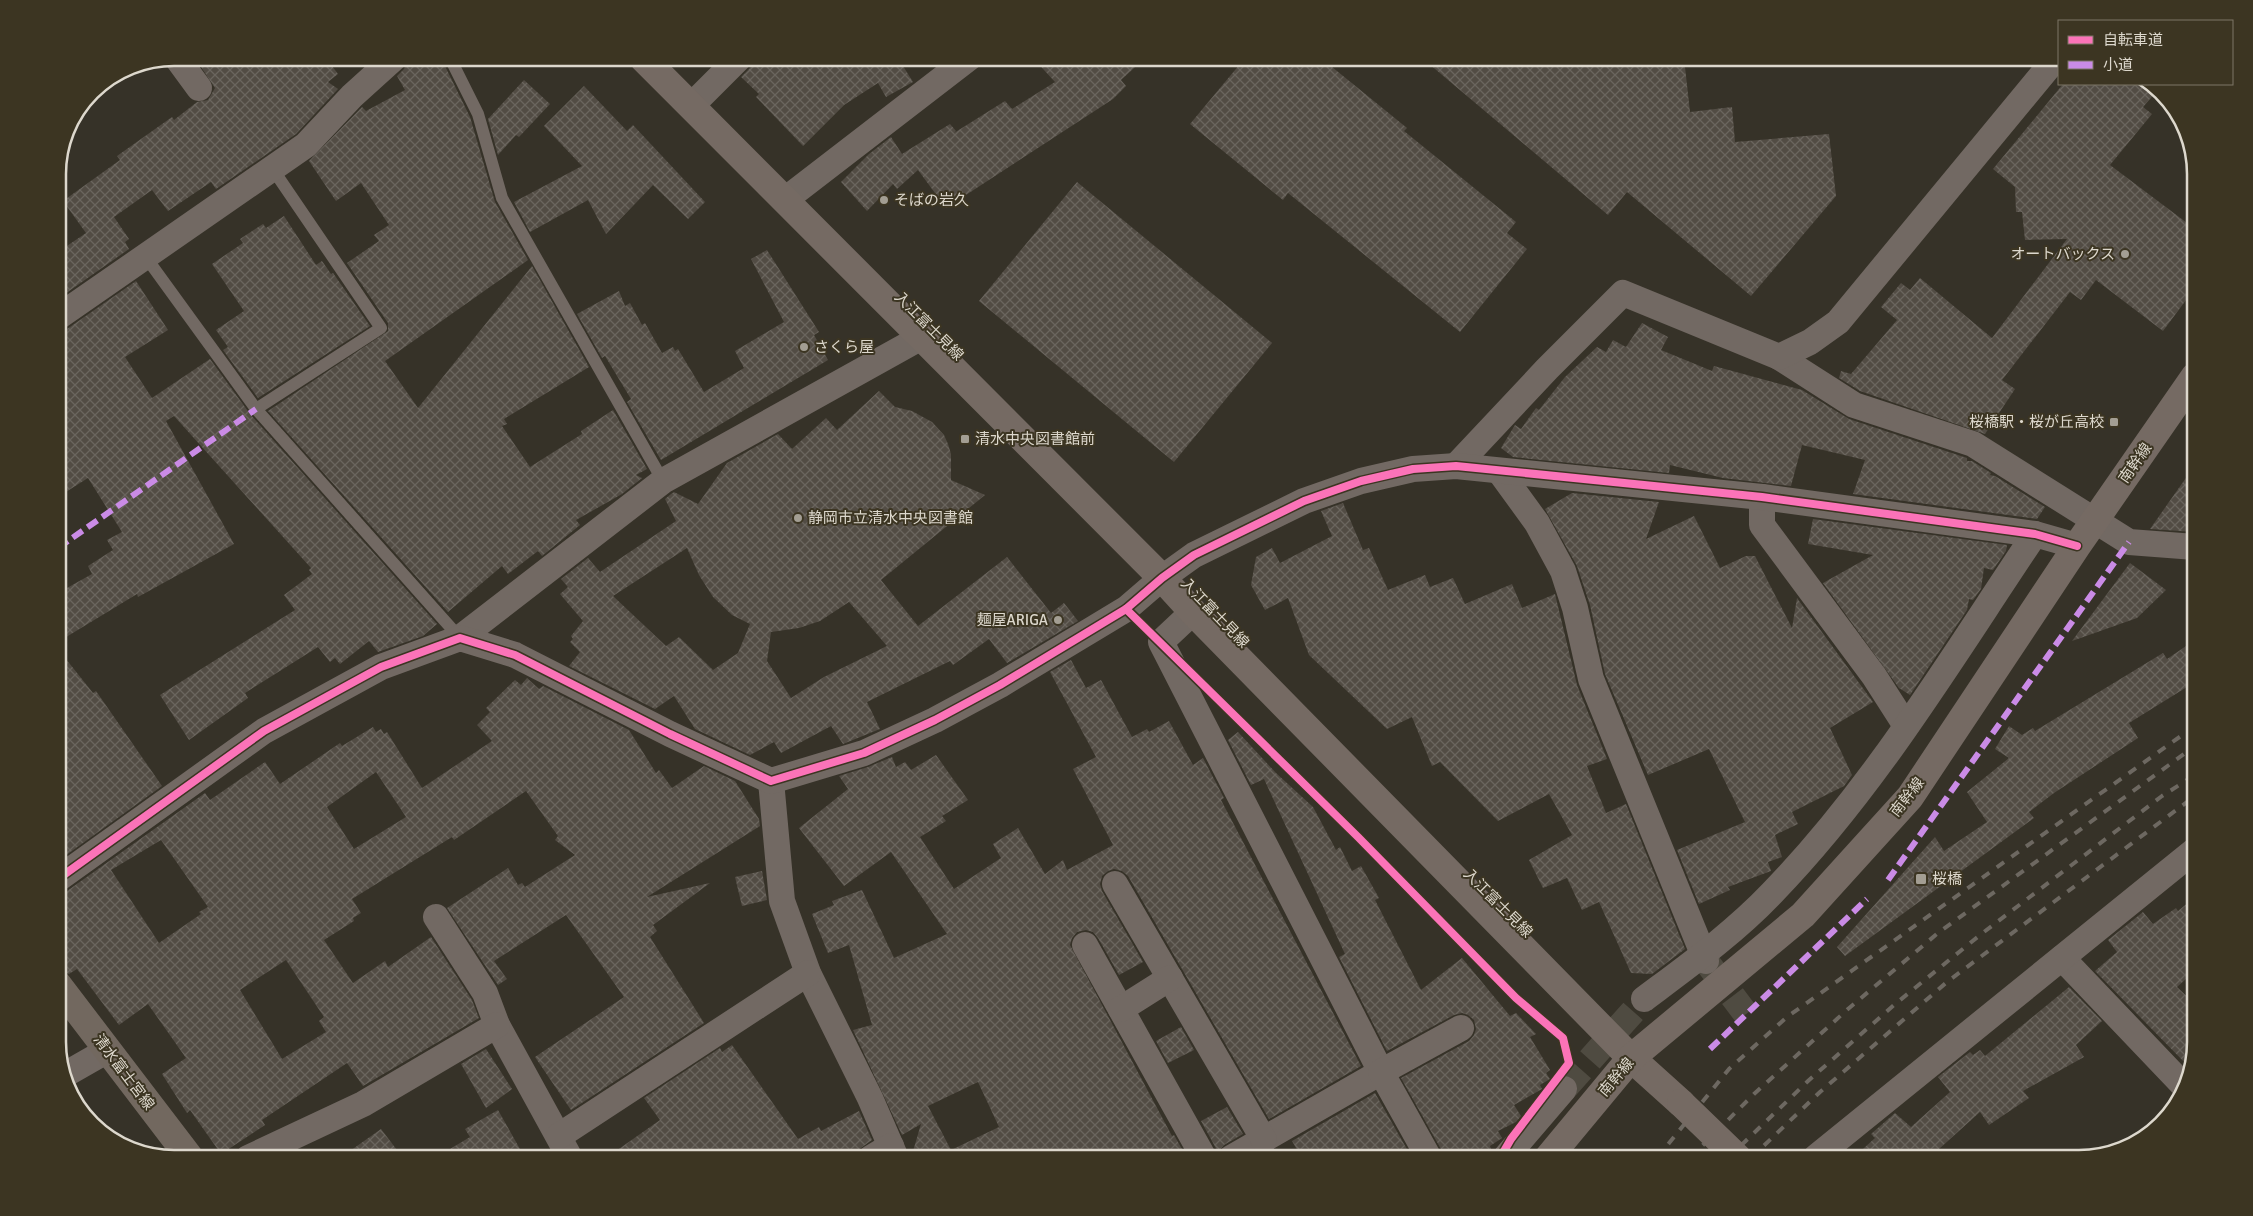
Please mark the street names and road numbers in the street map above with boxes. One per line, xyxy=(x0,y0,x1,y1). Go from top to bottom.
street label: 入江富士見線 xyxy=(891,288,967,364)
street label: 南幹線 xyxy=(2115,439,2155,487)
street label: 入江富士見線 xyxy=(1177,574,1253,652)
street label: 南幹線 xyxy=(1886,774,1928,820)
street label: 入江富士見線 xyxy=(1460,865,1536,941)
street label: 清水富士宮線 xyxy=(90,1031,158,1113)
street label: 南幹線 xyxy=(1595,1054,1637,1100)

